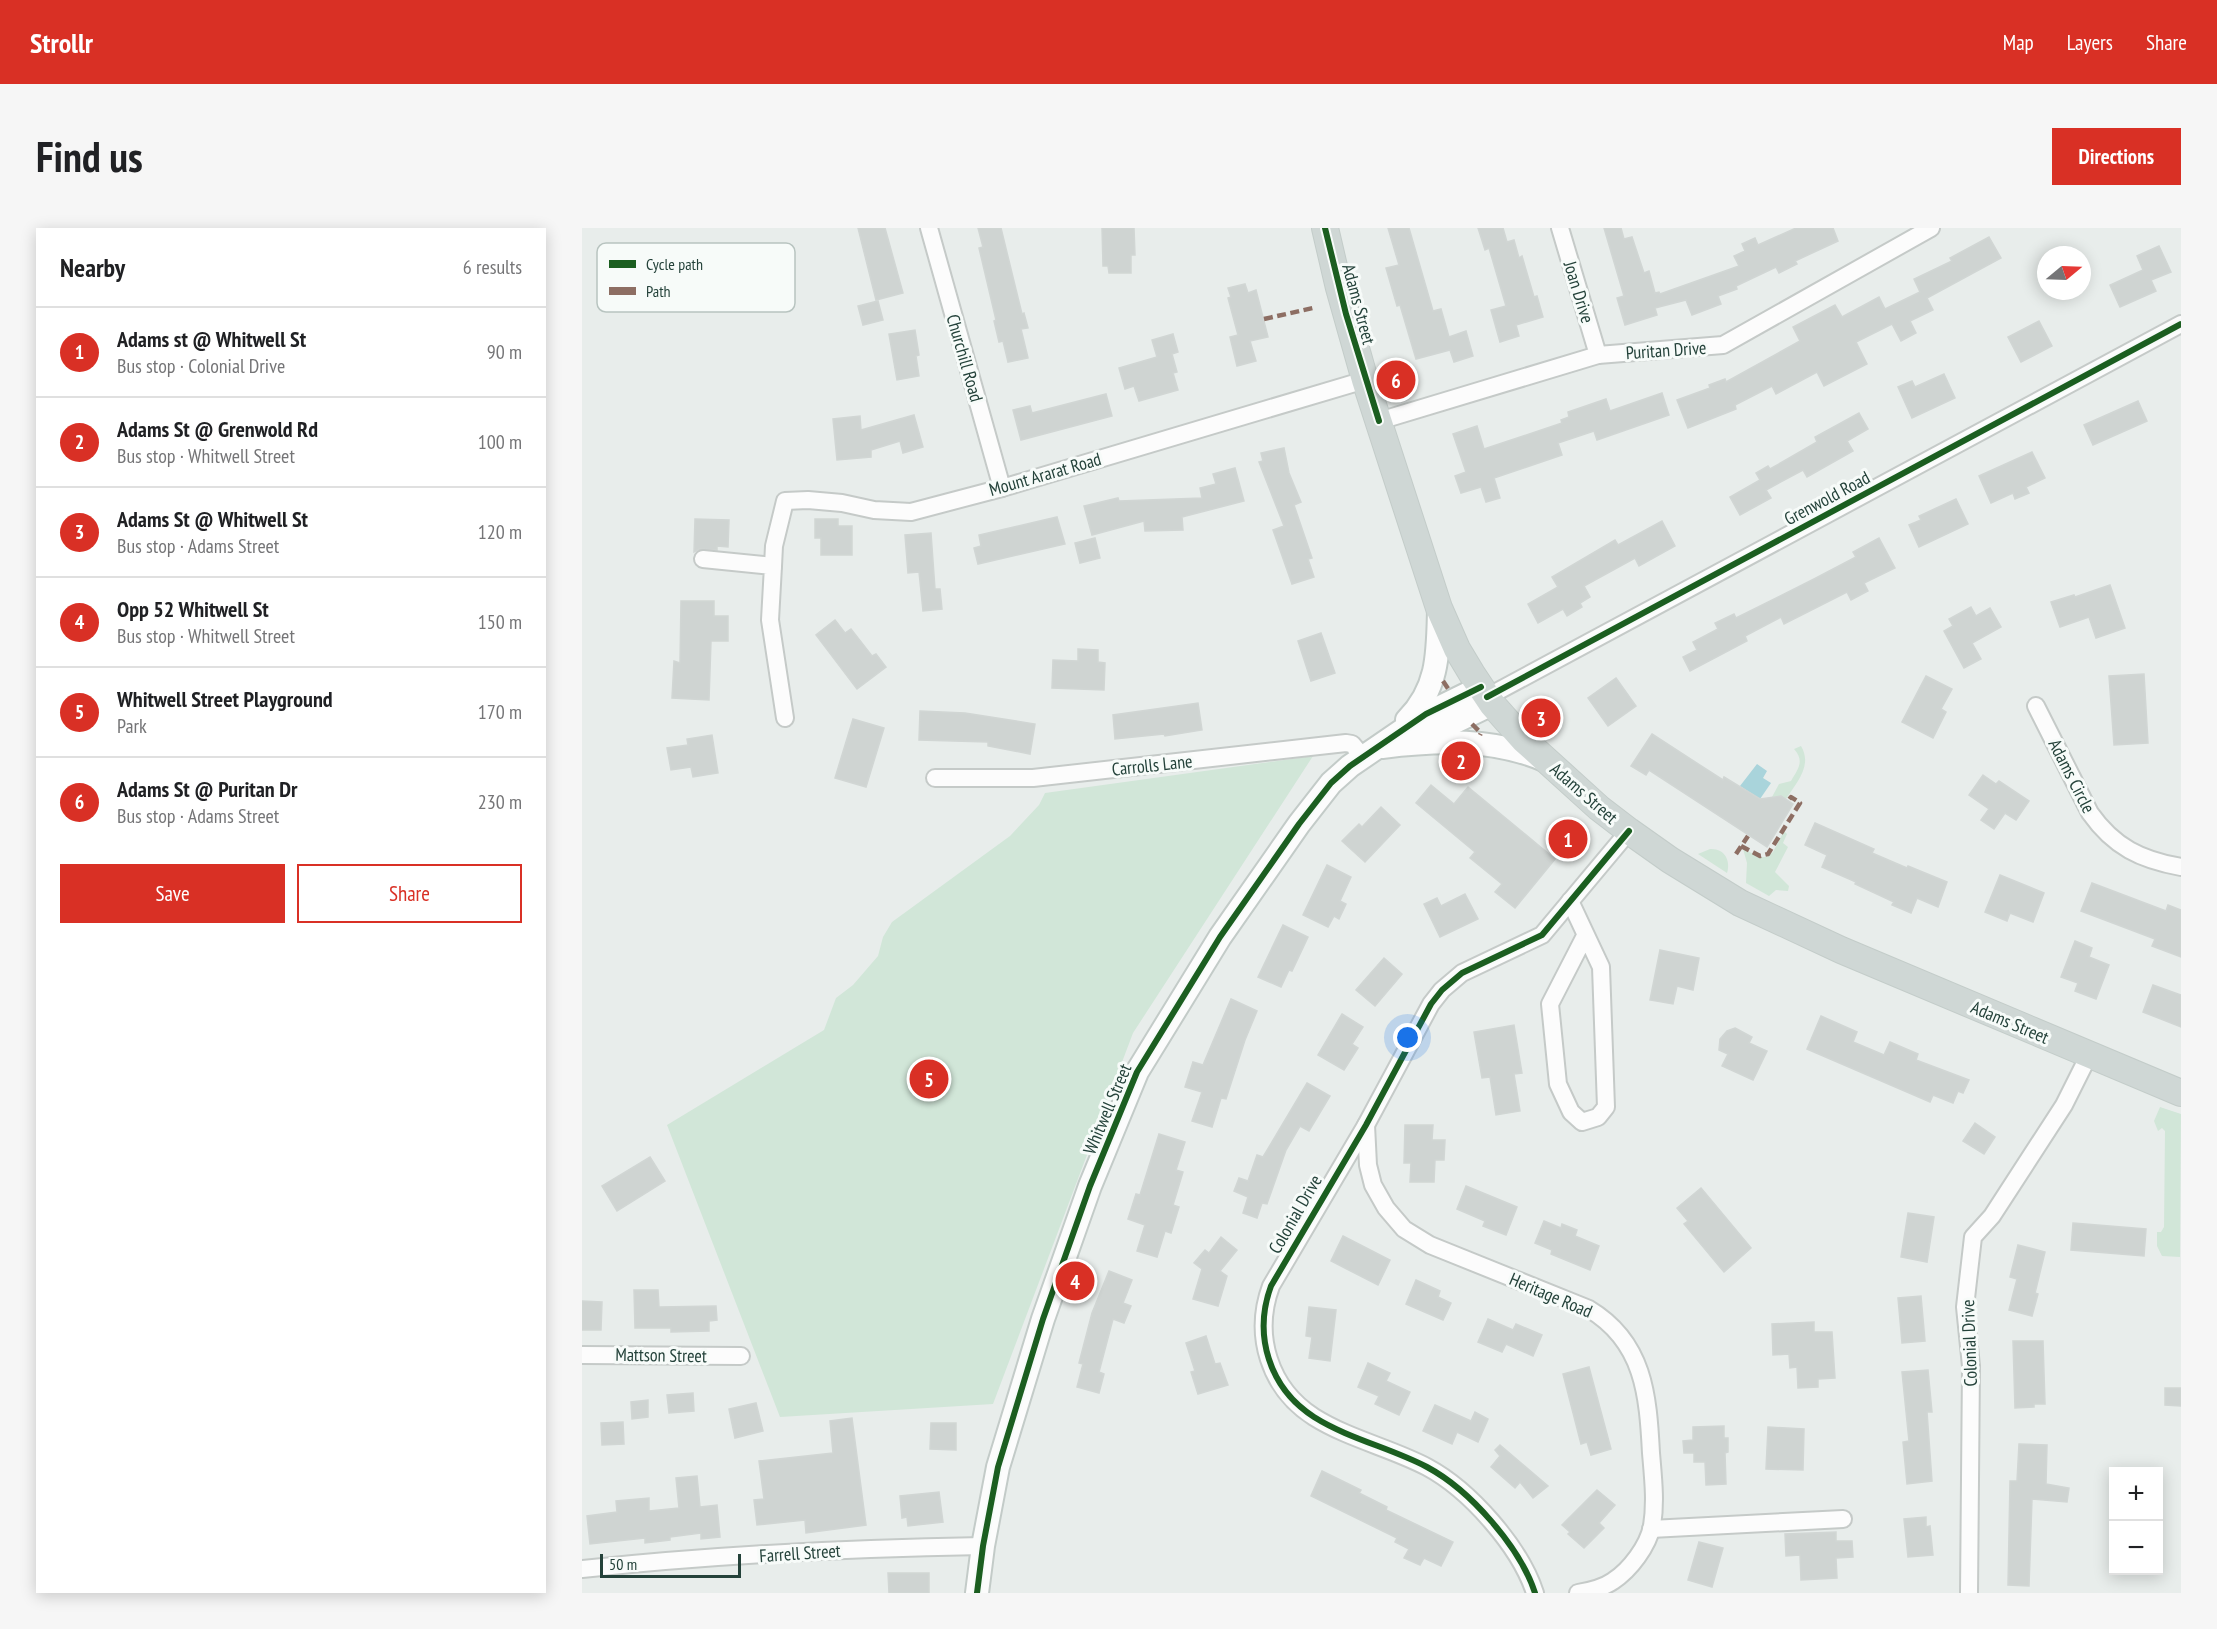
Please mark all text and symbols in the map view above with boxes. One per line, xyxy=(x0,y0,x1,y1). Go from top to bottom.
text: Strollr xyxy=(30,24,93,61)
text: Map xyxy=(2003,29,2034,56)
text: Layers xyxy=(2067,29,2113,56)
text: Share xyxy=(2146,29,2187,56)
button: Directions xyxy=(2052,128,2181,185)
text: Find us xyxy=(36,129,143,184)
legend xyxy=(597,243,795,312)
north arrow xyxy=(2037,246,2091,300)
text: Nearby xyxy=(60,251,125,284)
text: 6 results xyxy=(463,254,522,280)
text: Cycle path xyxy=(646,254,703,274)
street label: Joan Drive xyxy=(1558,257,1599,326)
street label: Adams Street xyxy=(1337,261,1381,347)
text: Path xyxy=(646,281,671,301)
street label: Churchill Road xyxy=(942,312,988,404)
text: Adams st @ Whitwell St xyxy=(117,325,306,353)
street label: Puritan Drive xyxy=(1625,336,1707,364)
text: 1 xyxy=(75,339,84,365)
text: 90 m xyxy=(487,339,522,365)
text: Bus stop · Colonial Drive xyxy=(117,353,285,379)
pin: 6 xyxy=(1376,358,1416,402)
text: Adams St @ Grenwold Rd xyxy=(117,415,318,443)
text: 2 xyxy=(75,429,84,455)
text: 100 m xyxy=(478,429,522,455)
text: Bus stop · Whitwell Street xyxy=(117,443,295,469)
street label: Mount Ararat Road xyxy=(986,447,1104,501)
street label: Grenwold Road xyxy=(1780,466,1874,530)
text: Adams St @ Whitwell St xyxy=(117,505,308,533)
text: 3 xyxy=(75,519,84,545)
text: 120 m xyxy=(478,519,522,545)
text: Bus stop · Adams Street xyxy=(117,533,279,559)
text: Opp 52 Whitwell St xyxy=(117,595,269,623)
text: 4 xyxy=(75,609,84,635)
text: 150 m xyxy=(478,609,522,635)
text: Bus stop · Whitwell Street xyxy=(117,623,295,649)
text: Whitwell Street Playground xyxy=(117,685,333,713)
pin: 3 xyxy=(1522,696,1560,740)
text: 5 xyxy=(75,699,84,725)
text: 170 m xyxy=(478,699,522,725)
text: Park xyxy=(117,713,147,739)
street label: Adams Circle xyxy=(2044,735,2100,817)
pin: 2 xyxy=(1442,738,1480,784)
street label: Carrolls Lane xyxy=(1111,749,1193,781)
street label: Adams Street xyxy=(1545,757,1623,829)
text: Adams St @ Puritan Dr xyxy=(117,775,297,803)
text: 6 xyxy=(75,789,84,815)
text: 230 m xyxy=(478,789,522,815)
text: Bus stop · Adams Street xyxy=(117,803,279,829)
pin: 1 xyxy=(1548,816,1588,862)
button: Save xyxy=(60,864,285,923)
button: Share xyxy=(297,864,522,923)
street label: Adams Street xyxy=(1968,995,2052,1049)
your location xyxy=(1393,1023,1422,1052)
pin: 5 xyxy=(910,1056,948,1102)
street label: Whitwell Street xyxy=(1078,1060,1136,1158)
street label: Colonial Drive xyxy=(1263,1170,1327,1258)
pin: 4 xyxy=(1056,1258,1094,1304)
street label: Heritage Road xyxy=(1506,1267,1596,1323)
street label: Colonial Drive xyxy=(1956,1299,1982,1387)
street label: Mattson Street xyxy=(615,1343,707,1367)
map controls xyxy=(2109,1467,2163,1575)
button: + xyxy=(2109,1467,2163,1521)
button: − xyxy=(2109,1521,2163,1575)
street label: Farrell Street xyxy=(759,1539,841,1567)
scale bar xyxy=(600,1551,741,1578)
text: 50 m xyxy=(609,1554,637,1574)

